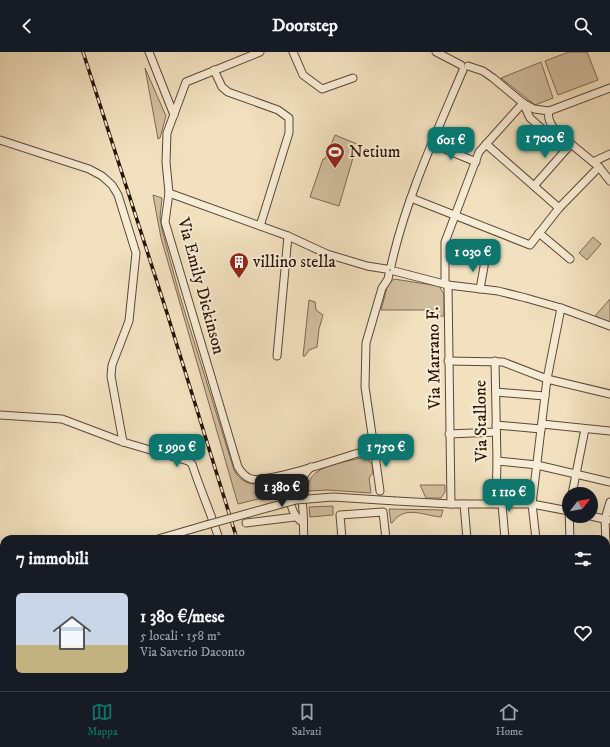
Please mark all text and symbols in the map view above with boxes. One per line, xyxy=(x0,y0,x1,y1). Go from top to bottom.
icon: back xyxy=(16,15,38,37)
text: Doorstep xyxy=(272,15,338,37)
icon: search xyxy=(572,15,594,37)
pin: 1 700 € xyxy=(508,125,582,159)
pin: 601 € xyxy=(423,127,479,161)
text: 1 700 € xyxy=(526,130,564,146)
text: 601 € xyxy=(437,132,465,148)
sports icon: Netium xyxy=(324,141,346,169)
place label: Netium xyxy=(349,141,401,163)
street label: Via Emily Dickinson xyxy=(172,214,230,357)
pin: 1 030 € xyxy=(436,239,510,273)
text: 1 030 € xyxy=(455,244,491,260)
building icon: villino stella xyxy=(228,251,250,279)
place label: villino stella xyxy=(252,251,337,273)
street label: Via Marrano F. xyxy=(422,306,446,411)
street label: Via Stallone xyxy=(469,380,493,463)
pin: 1 990 € xyxy=(140,434,214,468)
pin: 1 750 € xyxy=(349,434,423,468)
text: 1 990 € xyxy=(158,439,196,455)
text: 1 750 € xyxy=(367,439,405,455)
pin: 1 380 € xyxy=(245,474,319,508)
text: 1 380 € xyxy=(264,479,300,495)
pin: 1 110 € xyxy=(472,479,546,513)
text: 1 110 € xyxy=(492,484,526,500)
north arrow xyxy=(562,487,598,523)
map controls xyxy=(562,487,598,523)
text: 7 immobili xyxy=(16,548,89,570)
icon: filters xyxy=(572,548,594,570)
text: 1 380 €/mese xyxy=(140,606,225,628)
icon: home xyxy=(48,609,96,657)
icon: heart xyxy=(572,622,594,644)
text: 5 locali · 158 m² xyxy=(140,628,221,644)
text: Via Saverio Daconto xyxy=(140,644,245,660)
tab: Mappa xyxy=(87,701,118,739)
tab: Salvati xyxy=(292,701,321,739)
tab: Home xyxy=(496,701,523,739)

